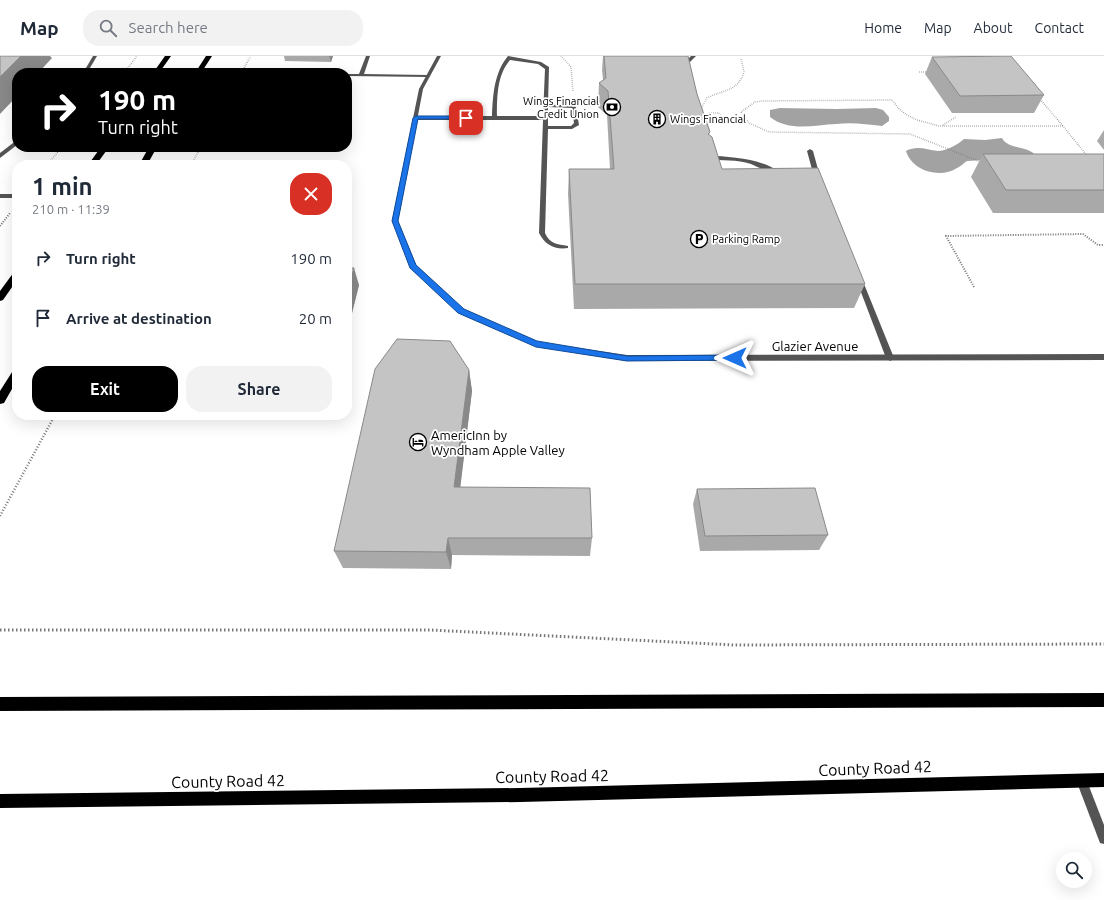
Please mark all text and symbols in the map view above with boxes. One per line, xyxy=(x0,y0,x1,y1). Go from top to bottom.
search box xyxy=(83,10,363,46)
text: Map xyxy=(20,17,59,39)
icon: search xyxy=(97,17,119,39)
text: Search here xyxy=(129,19,208,36)
text: Home xyxy=(864,20,902,36)
text: Map xyxy=(924,20,952,36)
text: About xyxy=(974,20,1013,36)
text: Contact xyxy=(1035,20,1084,36)
icon: right xyxy=(32,84,84,136)
text: 190 m xyxy=(98,84,176,115)
place label: Wings Financial Credit Union xyxy=(523,95,599,120)
bank icon: Wings Financial Credit Union xyxy=(602,97,622,117)
pin xyxy=(449,101,483,135)
icon: arrive xyxy=(455,107,477,129)
building icon: Wings Financial xyxy=(647,109,667,129)
place label: Wings Financial xyxy=(670,113,746,125)
text: Turn right xyxy=(98,117,178,137)
text: 1 min xyxy=(32,173,93,200)
button: close xyxy=(290,173,332,215)
text: 210 m · 11:39 xyxy=(32,202,110,216)
parking icon: Parking Ramp xyxy=(689,229,709,249)
place label: Parking Ramp xyxy=(712,233,780,245)
icon: right xyxy=(32,247,54,269)
text: Turn right xyxy=(66,250,136,267)
text: 190 m xyxy=(290,250,332,267)
icon: arrive xyxy=(32,307,54,329)
text: Arrive at destination xyxy=(66,310,212,327)
text: 20 m xyxy=(299,310,332,327)
position arrow xyxy=(714,337,756,379)
street label: Glazier Avenue xyxy=(772,339,858,353)
button: Exit xyxy=(32,366,178,412)
button: Share xyxy=(186,366,332,412)
place label: AmericInn by Wyndham Apple Valley xyxy=(431,428,565,457)
hotel icon: AmericInn by Wyndham Apple Valley xyxy=(408,432,428,452)
street label: County Road 42 xyxy=(818,757,932,779)
street label: County Road 42 xyxy=(495,766,609,786)
street label: County Road 42 xyxy=(171,771,285,791)
map controls xyxy=(1056,852,1092,888)
button: search xyxy=(1056,852,1092,888)

